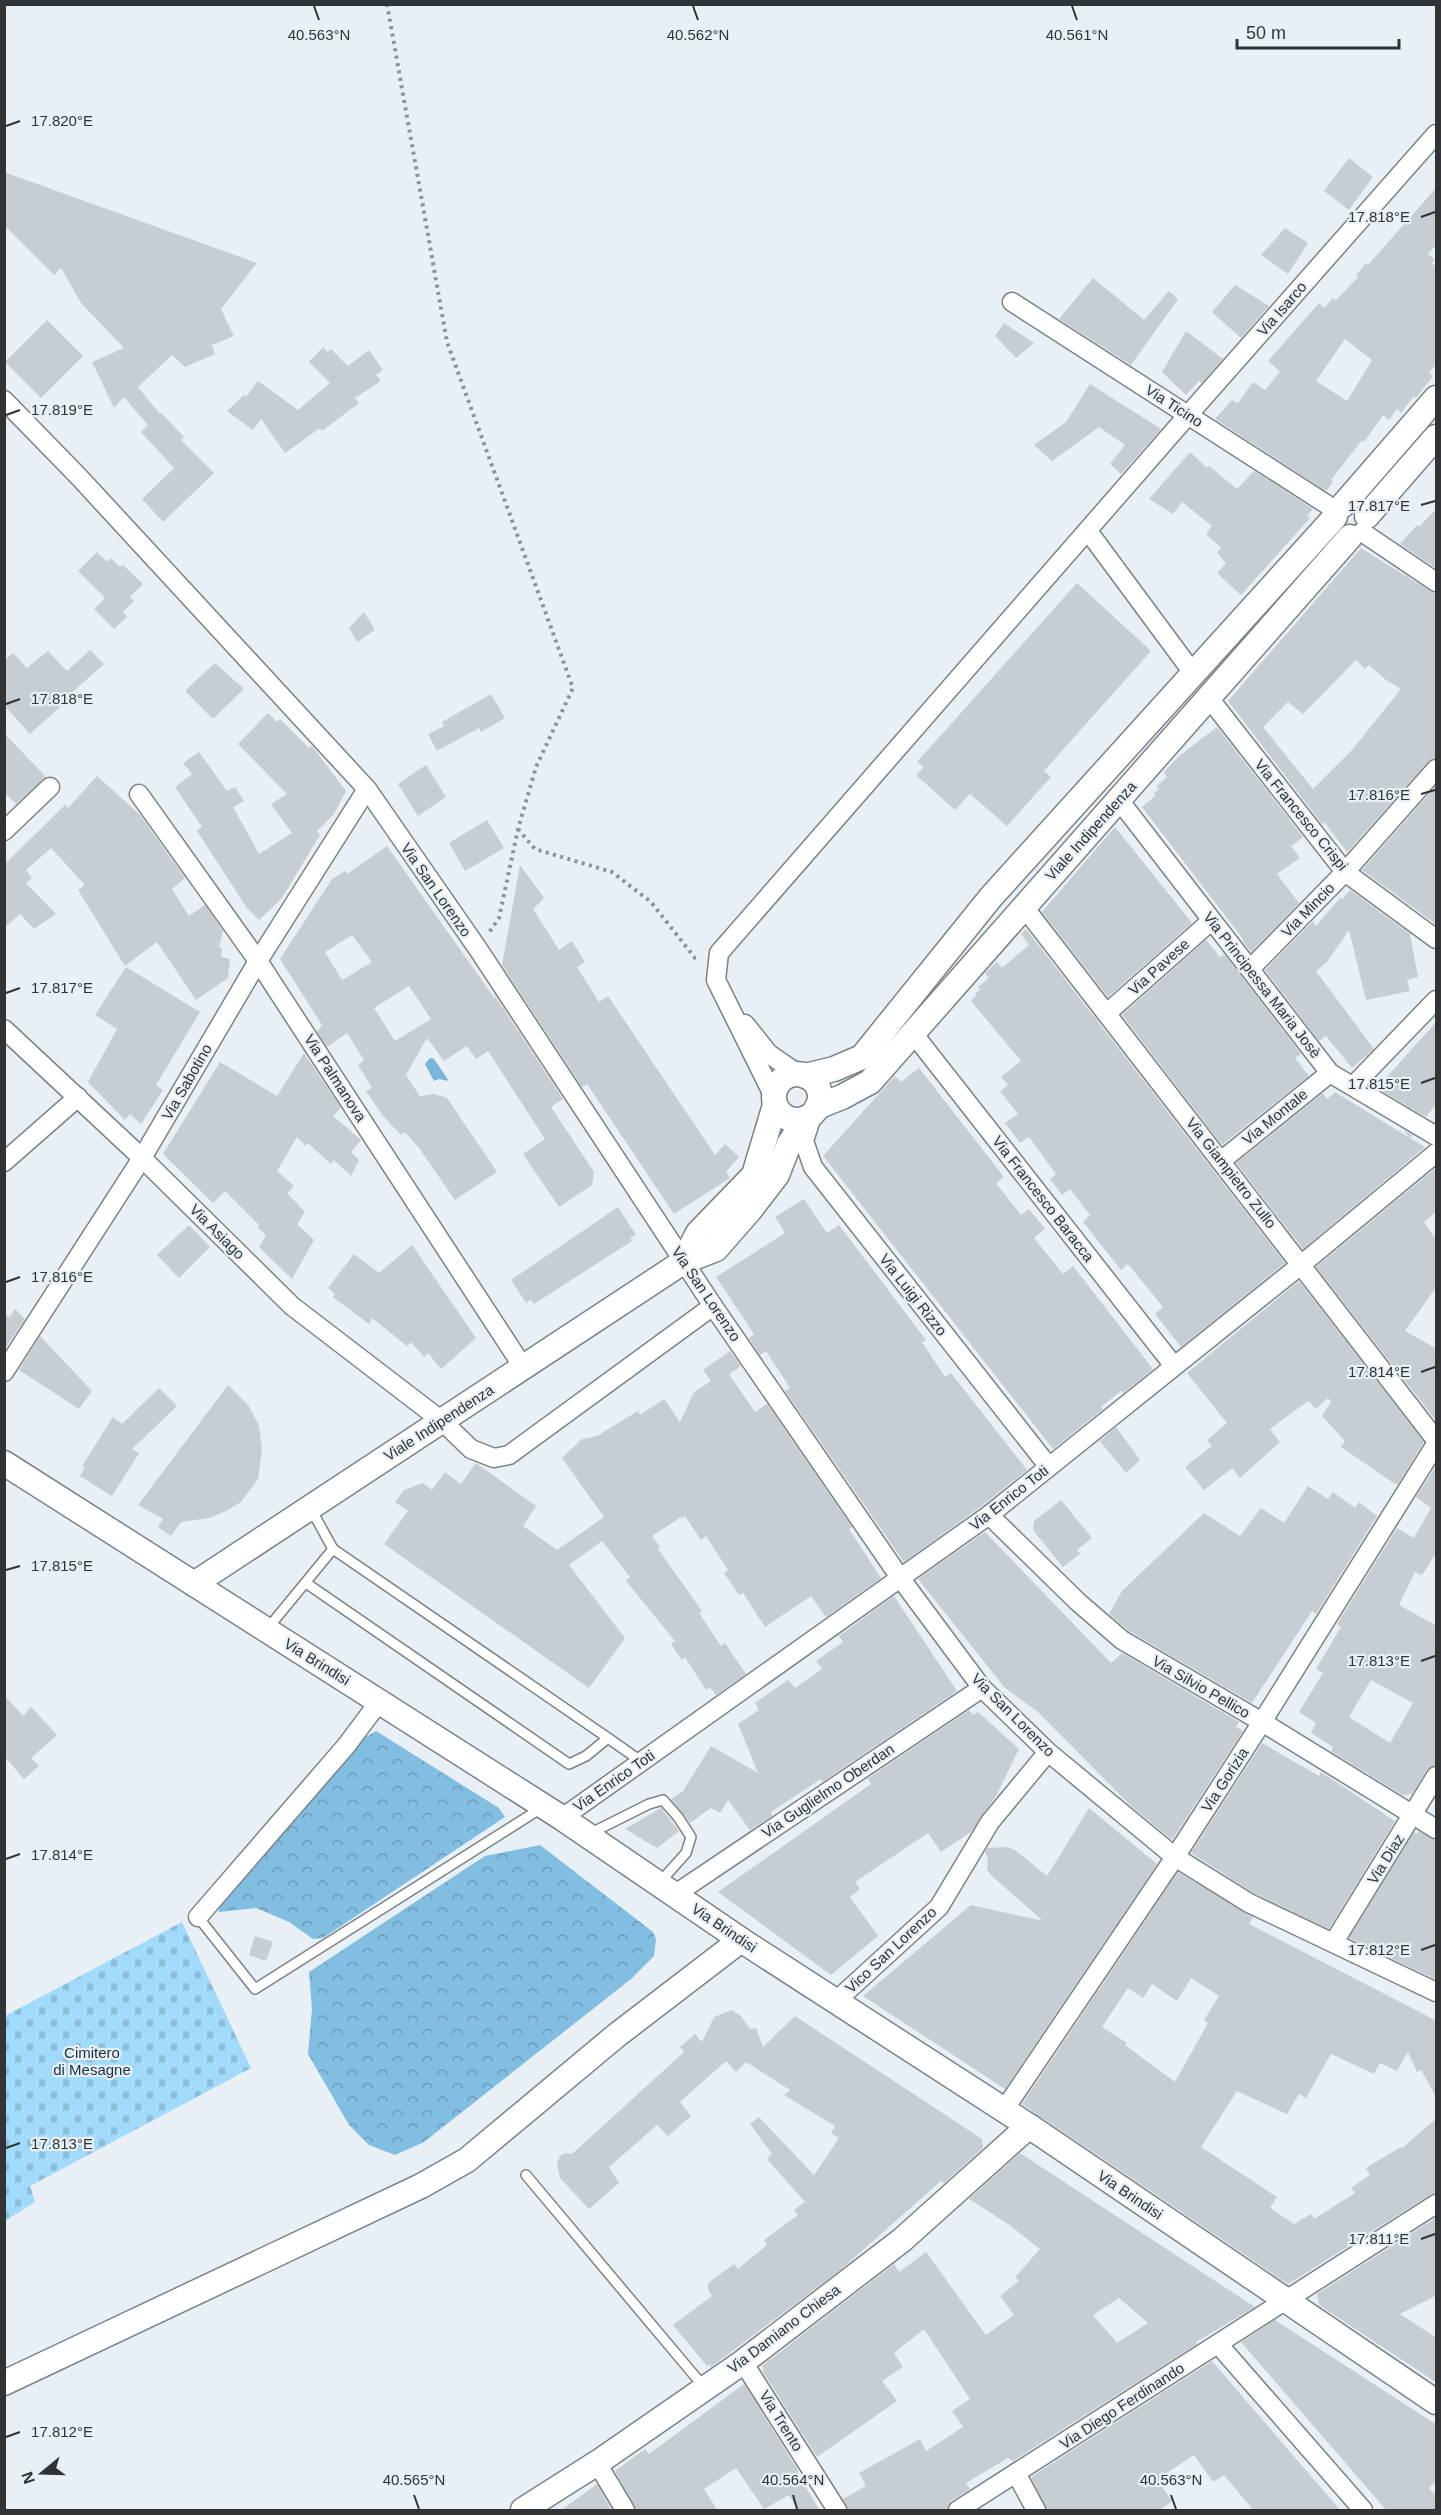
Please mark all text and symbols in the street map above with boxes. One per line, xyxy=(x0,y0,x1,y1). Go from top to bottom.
scale bar xyxy=(1237,12,1399,50)
text: 50 m xyxy=(1246,23,1286,43)
text: 40.563°N xyxy=(288,26,350,43)
text: 40.562°N xyxy=(667,26,729,43)
text: 40.561°N xyxy=(1046,26,1108,43)
text: 17.820°E xyxy=(31,112,93,129)
text: 17.818°E xyxy=(1348,208,1410,225)
street label: Via Isarco xyxy=(1253,278,1310,339)
street label: Via Ticino xyxy=(1142,381,1206,430)
text: 17.819°E xyxy=(31,401,93,418)
text: 17.817°E xyxy=(1348,497,1410,514)
text: 17.818°E xyxy=(31,690,93,707)
street label: Via Francesco Crispi xyxy=(1251,756,1351,874)
street label: Viale Indipendenza xyxy=(1042,777,1140,884)
text: 17.816°E xyxy=(1348,786,1410,803)
street label: Via San Lorenzo xyxy=(398,840,475,940)
street label: Via Mincio xyxy=(1278,879,1338,940)
street label: Via Principessa Maria Josè xyxy=(1200,908,1325,1061)
street label: Via Pavese xyxy=(1125,935,1192,998)
text: 17.817°E xyxy=(31,979,93,996)
street label: Via Palmanova xyxy=(301,1031,370,1125)
street label: Via Sabotino xyxy=(158,1041,215,1123)
text: 17.815°E xyxy=(1348,1075,1410,1092)
street label: Via Montale xyxy=(1239,1085,1311,1148)
street label: Via Giampietro Zullo xyxy=(1183,1114,1280,1231)
street label: Via Francesco Baracca xyxy=(989,1132,1098,1265)
street label: Via Asiago xyxy=(186,1201,248,1263)
street label: Via San Lorenzo xyxy=(668,1243,744,1344)
street label: Via Luigi Rizzo xyxy=(876,1250,951,1339)
text: 17.816°E xyxy=(31,1268,93,1285)
text: 17.814°E xyxy=(1348,1363,1410,1380)
street label: Viale Indipendenza xyxy=(381,1380,497,1464)
street label: Via Enrico Toti xyxy=(966,1462,1051,1534)
text: 17.815°E xyxy=(31,1557,93,1574)
street label: Via Brindisi xyxy=(281,1635,353,1689)
street label: Via Silvio Pellico xyxy=(1149,1652,1253,1721)
text: 17.813°E xyxy=(1348,1652,1410,1669)
street label: Via San Lorenzo xyxy=(968,1670,1058,1760)
street label: Via Guglielmo Oberdan xyxy=(758,1740,897,1841)
street label: Via Gorizia xyxy=(1198,1744,1252,1815)
street label: Via Enrico Toti xyxy=(570,1746,658,1815)
street label: Via Diaz xyxy=(1364,1831,1408,1887)
text: 17.814°E xyxy=(31,1846,93,1863)
street label: Via Brindisi xyxy=(689,1900,760,1956)
street label: Vico San Lorenzo xyxy=(842,1903,940,1996)
text: 17.812°E xyxy=(1348,1941,1410,1958)
park label: Cimitero di Mesagne xyxy=(53,2044,131,2078)
text: 17.813°E xyxy=(31,2135,93,2152)
street label: Via Brindisi xyxy=(1095,2167,1166,2223)
text: 17.811°E xyxy=(1349,2230,1409,2247)
street label: Via Damiano Chiesa xyxy=(724,2280,844,2376)
street label: Via Diego Ferdinando xyxy=(1056,2359,1187,2452)
street label: Via Trento xyxy=(756,2387,807,2454)
text: 17.812°E xyxy=(31,2423,93,2440)
north arrow xyxy=(12,2443,72,2503)
text: N xyxy=(18,2469,38,2486)
text: 40.565°N xyxy=(383,2471,445,2488)
text: 40.564°N xyxy=(762,2471,824,2488)
text: 40.563°N xyxy=(1140,2471,1202,2488)

